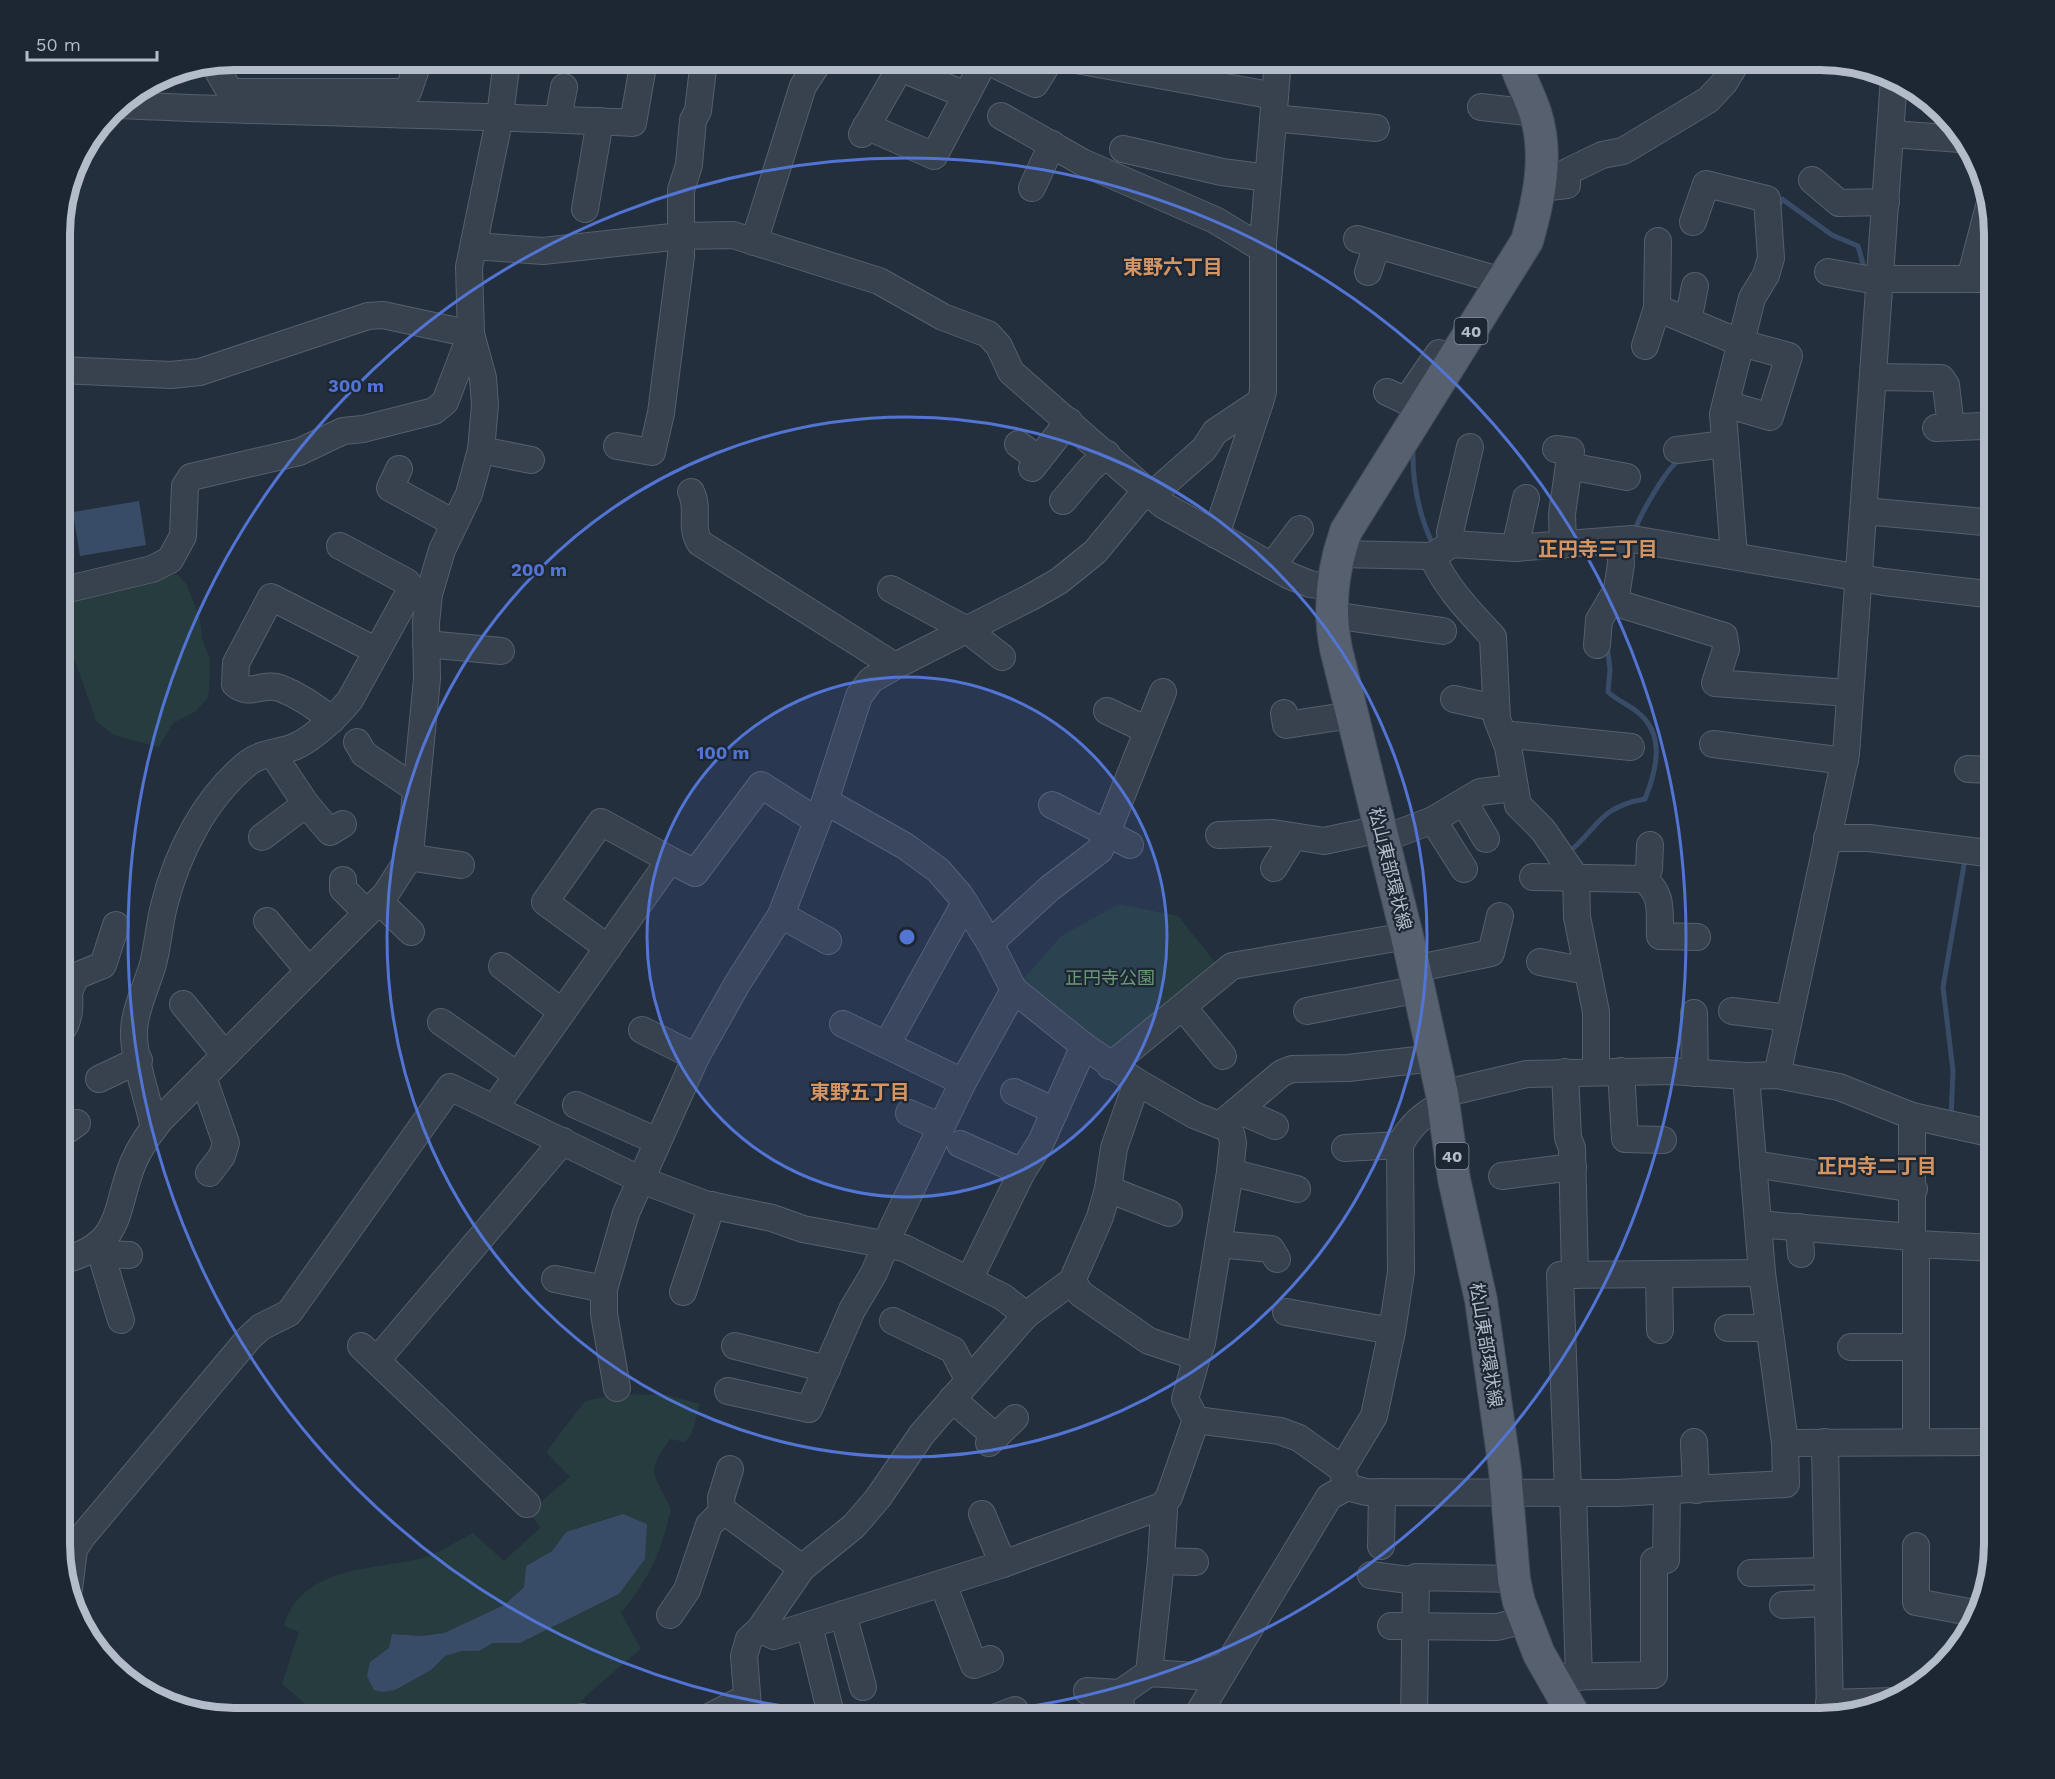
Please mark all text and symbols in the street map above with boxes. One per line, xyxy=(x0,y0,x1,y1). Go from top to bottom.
scale bar xyxy=(27,24,158,62)
text: 50 m xyxy=(36,34,81,55)
district label: 東野六丁目 xyxy=(1123,255,1223,279)
road number: 40 xyxy=(1454,318,1488,344)
text: 300 m xyxy=(328,375,384,396)
district label: 正円寺三丁目 xyxy=(1538,537,1658,561)
text: 200 m xyxy=(511,559,567,580)
text: 100 m xyxy=(696,742,750,763)
street label: 松山東部環状線 xyxy=(1365,805,1416,933)
centre of rings xyxy=(897,927,917,947)
park label: 正円寺公園 xyxy=(1065,967,1155,988)
district label: 東野五丁目 xyxy=(810,1080,910,1104)
road number: 40 xyxy=(1436,1143,1468,1169)
district label: 正円寺二丁目 xyxy=(1817,1154,1937,1178)
street label: 松山東部環状線 xyxy=(1466,1281,1507,1409)

